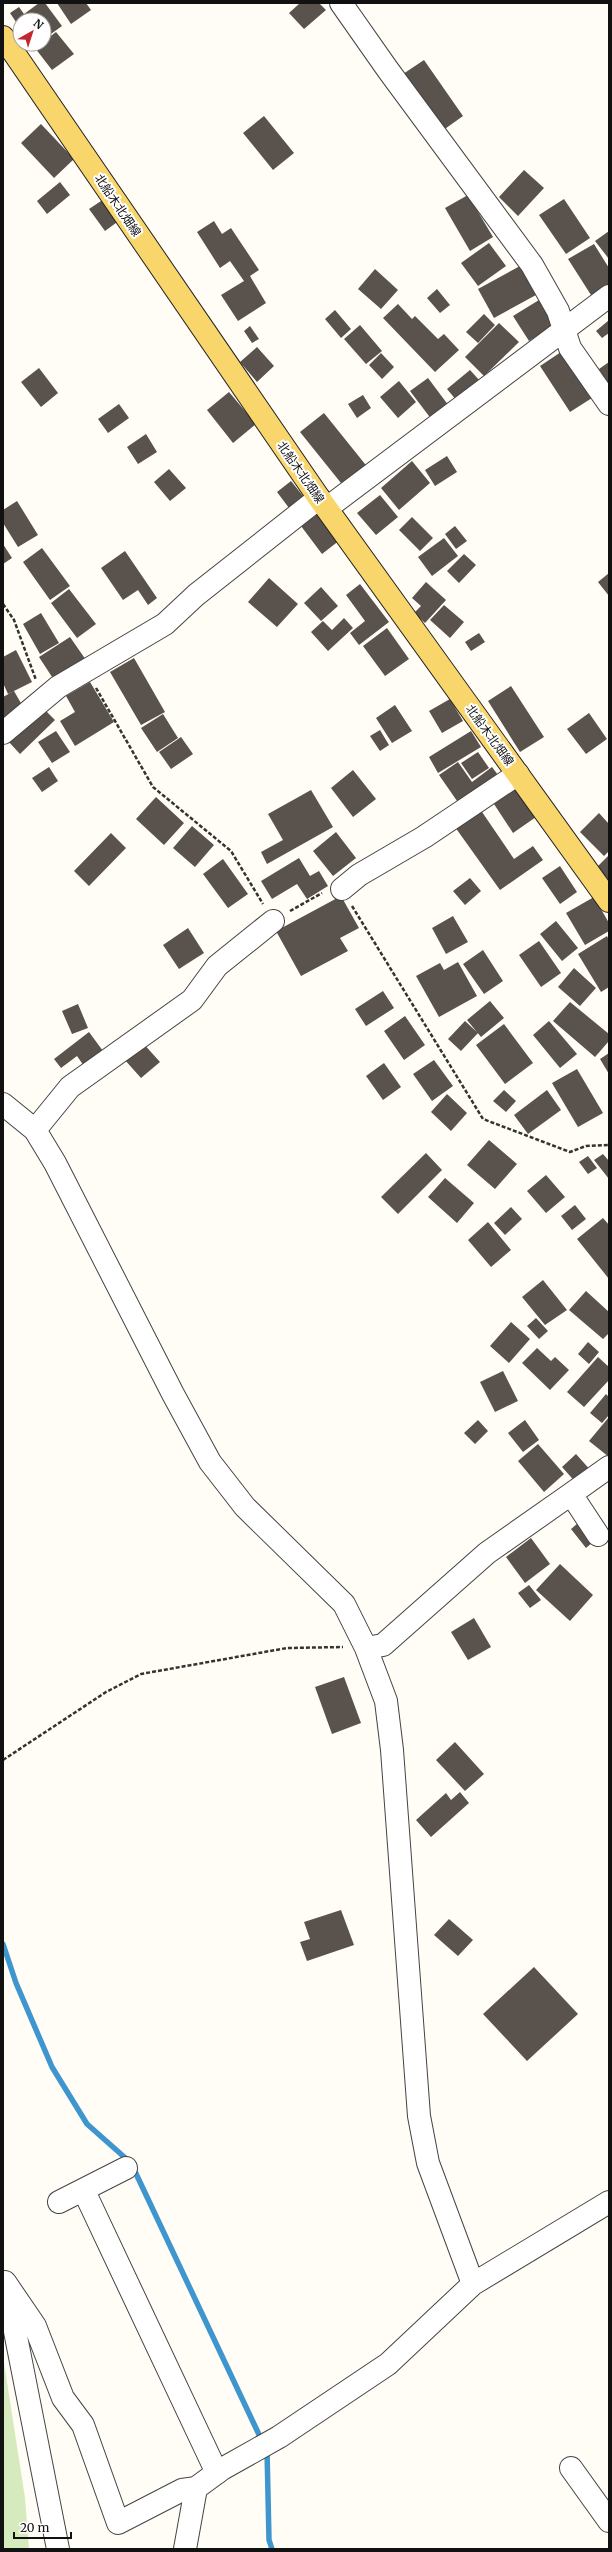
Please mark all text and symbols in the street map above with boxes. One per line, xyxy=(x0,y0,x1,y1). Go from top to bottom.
north arrow xyxy=(12,12,52,52)
text: N xyxy=(31,16,46,33)
street label: 北船木北畑線 xyxy=(92,171,144,239)
street label: 北船木北畑線 xyxy=(274,438,328,506)
street label: 北船木北畑線 xyxy=(463,701,517,769)
scale bar xyxy=(14,2514,71,2540)
text: 20 m xyxy=(20,2520,49,2535)

